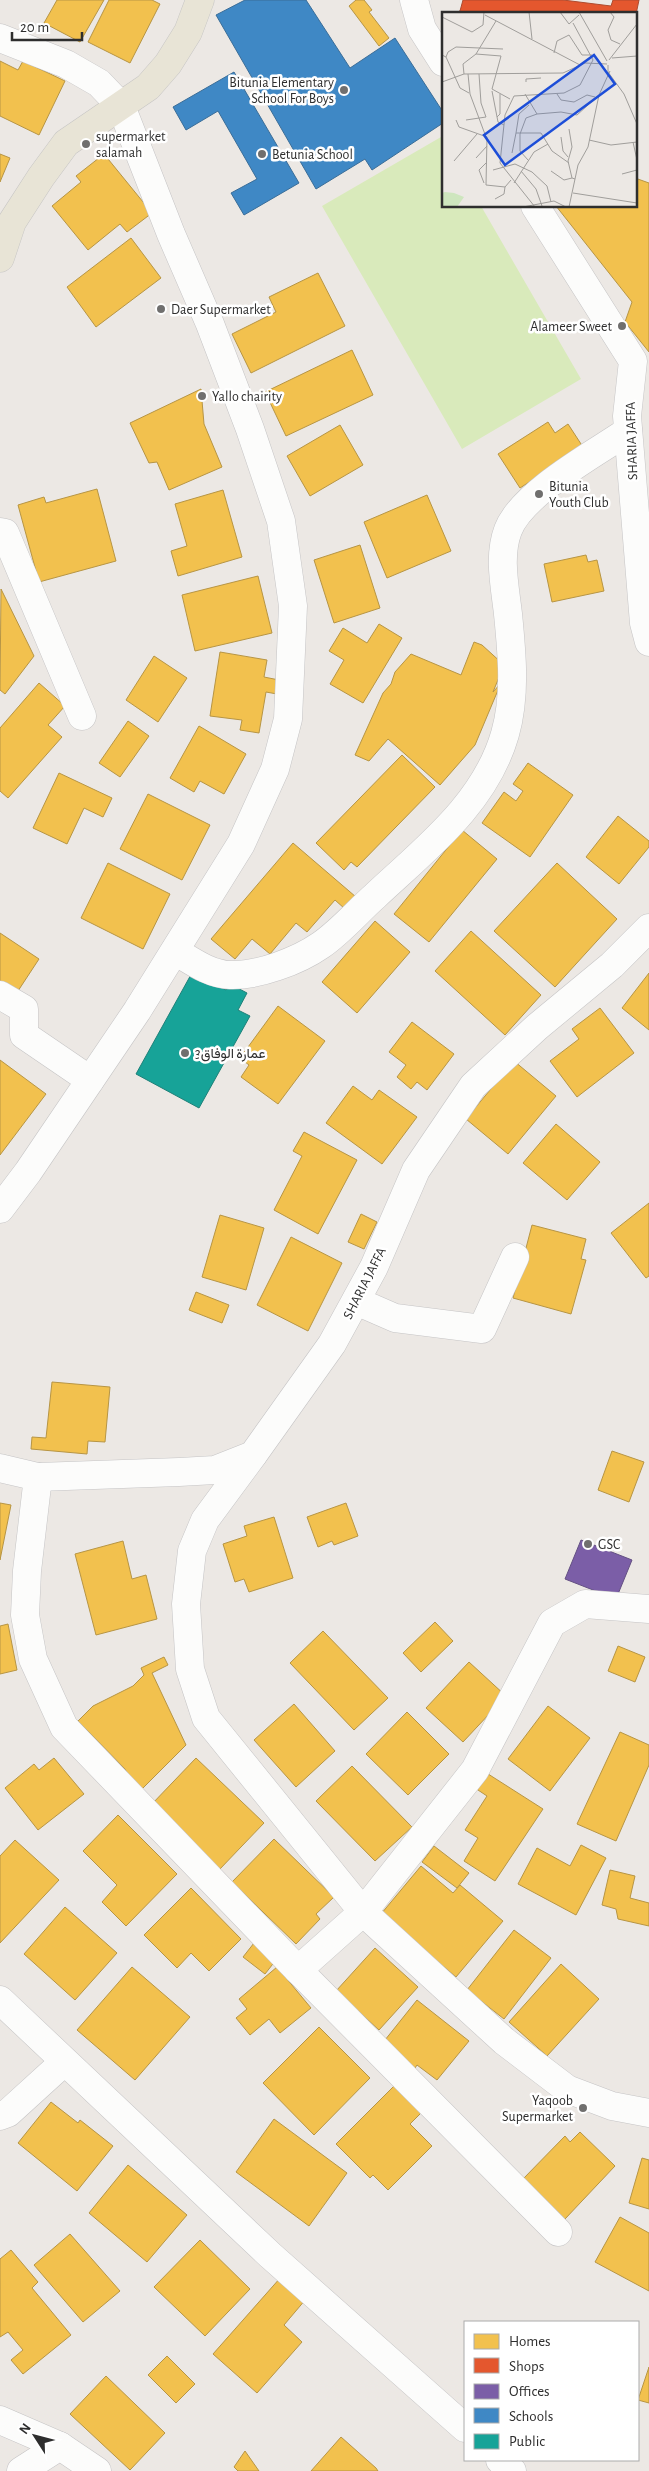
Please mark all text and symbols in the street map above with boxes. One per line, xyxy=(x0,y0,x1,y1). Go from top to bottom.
scale bar xyxy=(12,10,82,42)
inset map xyxy=(442,12,636,208)
text: 20 m xyxy=(20,20,49,35)
place label: Bitunia Elementary School For Boys xyxy=(229,76,334,106)
marker: Bitunia Elementary School For Boys xyxy=(338,84,350,96)
place label: supermarket salamah xyxy=(96,130,166,160)
marker: supermarket salamah xyxy=(80,138,92,150)
marker: Betunia School xyxy=(256,148,268,160)
place label: Betunia School xyxy=(272,148,353,162)
marker: Daer Supermarket xyxy=(155,303,167,315)
place label: Daer Supermarket xyxy=(171,303,271,317)
place label: Alameer Sweet xyxy=(530,320,613,334)
marker: Alameer Sweet xyxy=(616,320,628,332)
marker: Yallo chairity xyxy=(196,390,208,402)
place label: Yallo chairity xyxy=(212,390,282,404)
street label: SHARIA JAFFA xyxy=(624,401,640,480)
place label: Bitunia Youth Club xyxy=(549,480,609,510)
marker: Bitunia Youth Club xyxy=(533,488,545,500)
marker: عمارة الوفاق3 xyxy=(179,1047,191,1059)
place label: عمارة الوفاق3 xyxy=(195,1047,266,1062)
street label: SHARIA JAFFA xyxy=(341,1245,389,1322)
marker: GSC xyxy=(582,1538,594,1550)
place label: GSC xyxy=(598,1538,620,1552)
place label: Yaqoob Supermarket xyxy=(502,2094,574,2124)
marker: Yaqoob Supermarket xyxy=(577,2102,589,2114)
legend xyxy=(464,2321,639,2461)
text: Homes xyxy=(509,2334,551,2349)
text: Shops xyxy=(509,2359,544,2374)
text: Offices xyxy=(509,2384,550,2399)
text: Schools xyxy=(509,2409,553,2424)
north arrow xyxy=(10,2411,60,2461)
text: N xyxy=(17,2421,34,2437)
text: Public xyxy=(509,2434,545,2449)

